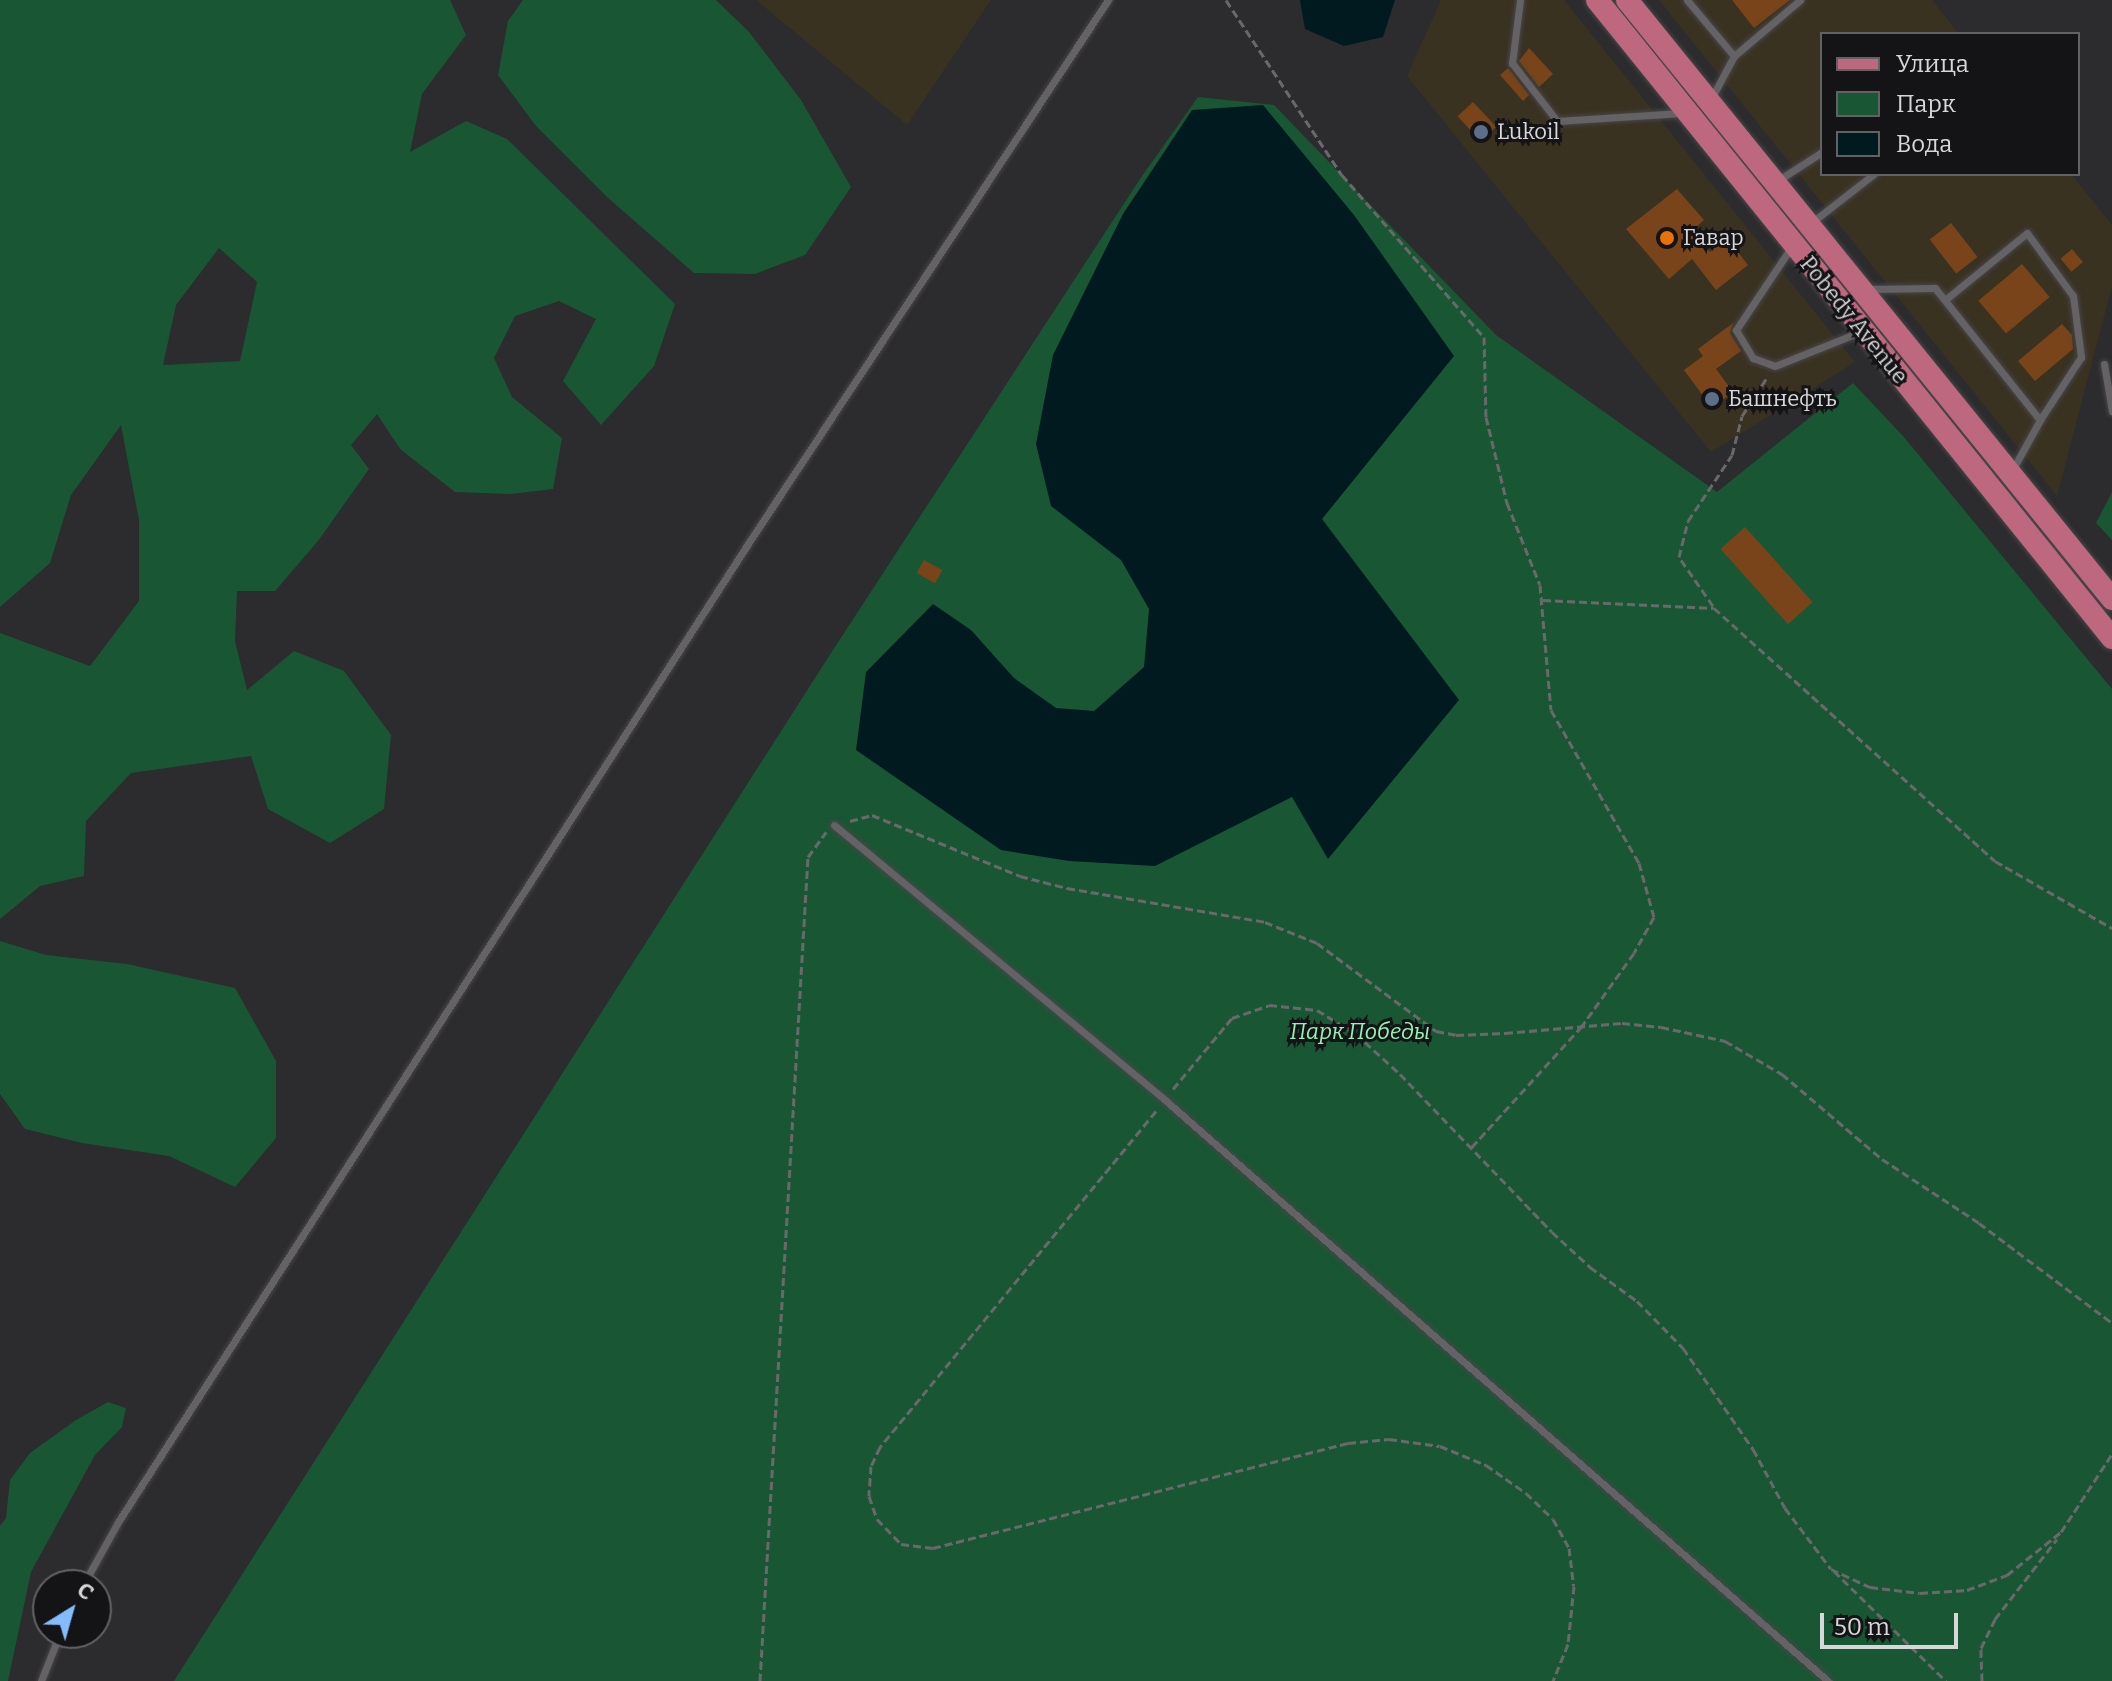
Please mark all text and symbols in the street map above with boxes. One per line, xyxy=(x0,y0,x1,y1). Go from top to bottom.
legend xyxy=(1820,32,2080,176)
text: Улица xyxy=(1896,50,1969,78)
text: Парк xyxy=(1896,90,1956,118)
place label: Lukoil xyxy=(1497,119,1560,145)
marker: Lukoil xyxy=(1472,123,1490,141)
text: Вода xyxy=(1896,130,1952,158)
place label: Гавар xyxy=(1683,225,1744,251)
marker: Гавар xyxy=(1658,229,1676,247)
street label: Pobedy Avenue xyxy=(1795,251,1913,389)
place label: Башнефть xyxy=(1728,386,1837,412)
marker: Башнефть xyxy=(1703,390,1721,408)
park label: Парк Победы xyxy=(1290,1019,1430,1045)
north arrow xyxy=(32,1569,112,1649)
text: С xyxy=(72,1576,99,1606)
scale bar xyxy=(1824,1597,1962,1647)
text: 50 m xyxy=(1834,1613,1890,1641)

